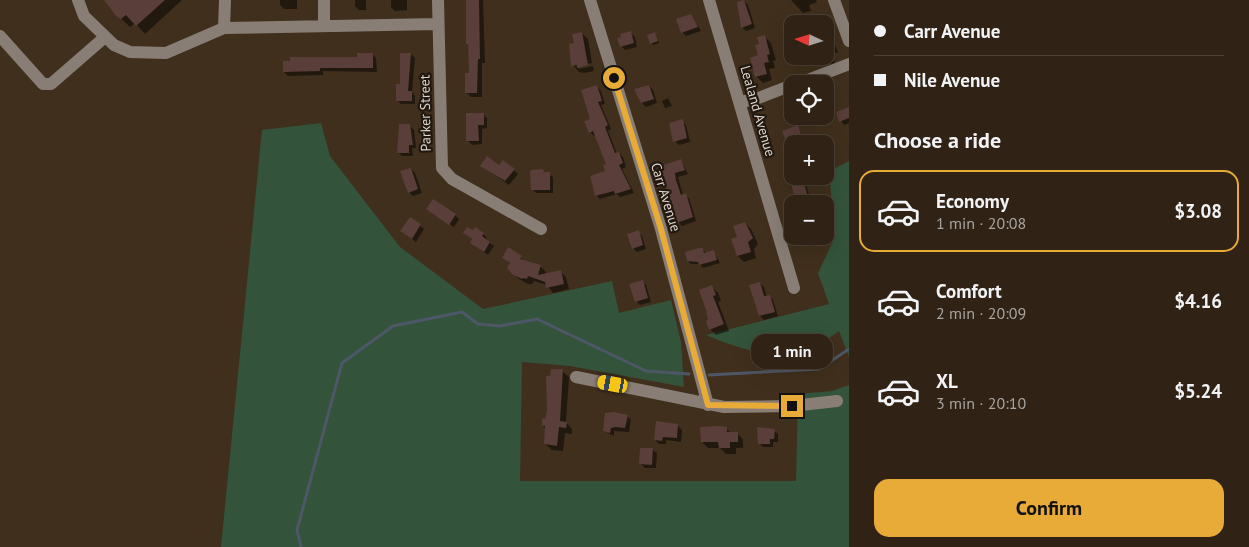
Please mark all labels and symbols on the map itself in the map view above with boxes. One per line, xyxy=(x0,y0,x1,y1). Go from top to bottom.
north arrow xyxy=(784,15,834,65)
street label: Lealand Avenue xyxy=(736,63,780,159)
route start xyxy=(603,67,625,89)
street label: Parker Street xyxy=(415,74,435,152)
street label: Carr Avenue xyxy=(647,160,685,234)
callout: 1 min xyxy=(751,334,833,368)
car xyxy=(596,374,629,394)
route end xyxy=(781,395,803,417)

